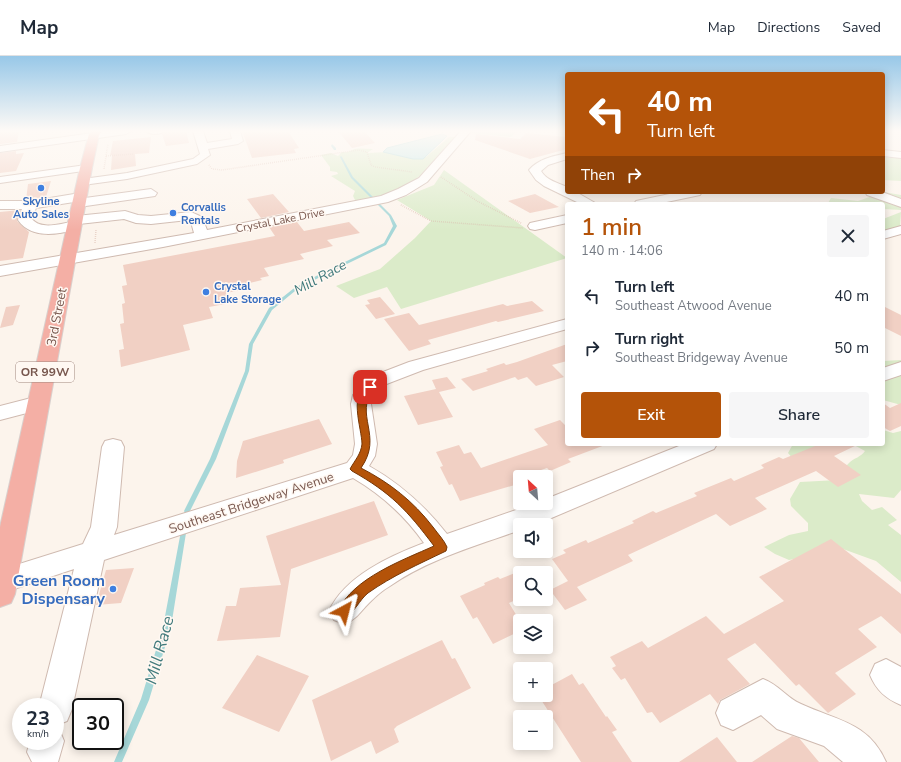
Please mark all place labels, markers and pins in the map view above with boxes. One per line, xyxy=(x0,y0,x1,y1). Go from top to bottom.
marker: Skyline Auto Sales xyxy=(36,183,46,193)
place label: Skyline Auto Sales xyxy=(13,194,69,222)
place label: Corvallis Rentals xyxy=(181,200,226,228)
marker: Corvallis Rentals xyxy=(168,208,178,218)
place label: Crystal Lake Storage xyxy=(214,279,281,307)
marker: Crystal Lake Storage xyxy=(201,287,211,297)
pin xyxy=(353,370,387,404)
place label: Green Room Dispensary xyxy=(13,570,106,610)
marker: Green Room Dispensary xyxy=(108,584,118,594)

